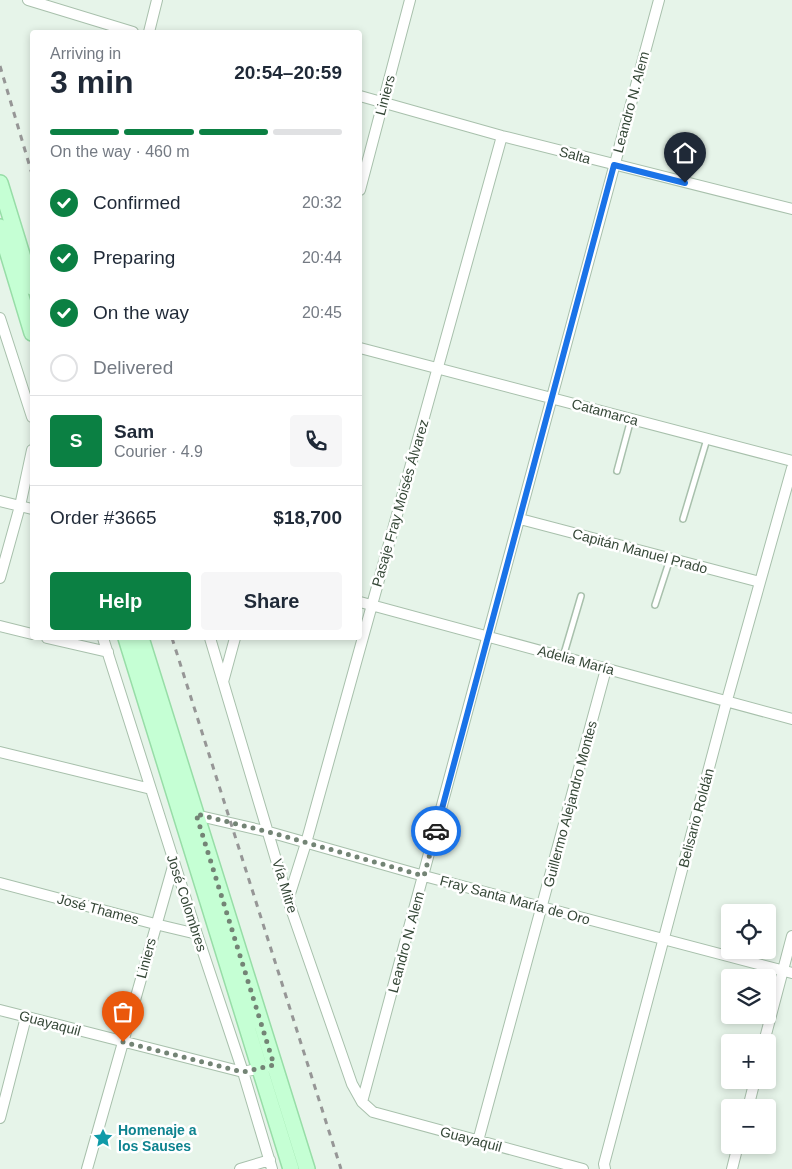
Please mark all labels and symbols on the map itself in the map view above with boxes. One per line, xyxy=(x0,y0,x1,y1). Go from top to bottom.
street label: Leandro N. Alem xyxy=(610,50,652,154)
street label: Liniers xyxy=(372,73,398,117)
pin xyxy=(664,132,706,183)
street label: Salta xyxy=(558,143,593,167)
street label: Catamarca xyxy=(570,395,640,429)
street label: Pasaje Fray Moisés Álvarez xyxy=(368,417,432,589)
street label: Capitán Manuel Prado xyxy=(571,525,710,577)
street label: Adelia María xyxy=(536,642,616,678)
street label: Guillermo Alejandro Montes xyxy=(540,719,600,889)
street label: Belisario Roldán xyxy=(675,767,717,869)
courier xyxy=(411,806,461,856)
street label: José Colombres xyxy=(164,852,210,954)
street label: Vía Mitre xyxy=(269,857,301,915)
street label: Fray Santa María de Oro xyxy=(438,872,592,928)
street label: José Thames xyxy=(55,890,141,928)
street label: Leandro N. Alem xyxy=(385,890,427,994)
street label: Liniers xyxy=(133,936,159,980)
pin xyxy=(102,991,144,1042)
street label: Guayaquil xyxy=(17,1007,83,1039)
place label: Homenaje a los Sauses xyxy=(118,1122,197,1154)
street label: Guayaquil xyxy=(438,1123,504,1155)
place icon: Homenaje a los Sauses xyxy=(92,1127,114,1149)

